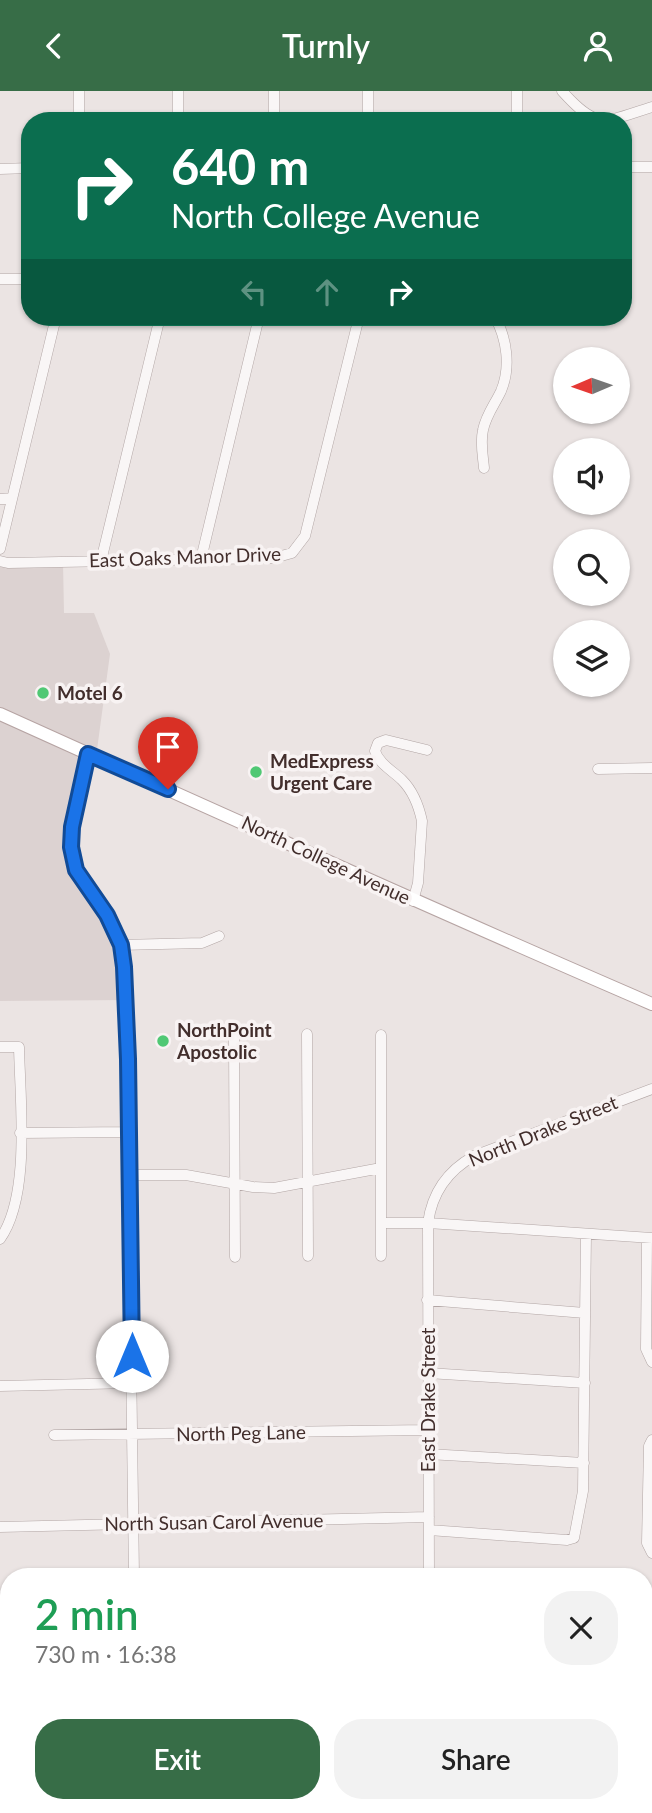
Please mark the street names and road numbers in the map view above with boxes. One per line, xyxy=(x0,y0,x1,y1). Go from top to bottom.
street label: East Oaks Manor Drive xyxy=(89,542,281,571)
street label: North College Avenue xyxy=(238,810,414,909)
street label: North Drake Street xyxy=(465,1090,621,1171)
street label: East Drake Street xyxy=(416,1327,439,1472)
street label: North Peg Lane xyxy=(176,1420,306,1445)
street label: North Susan Carol Avenue xyxy=(104,1508,324,1535)

